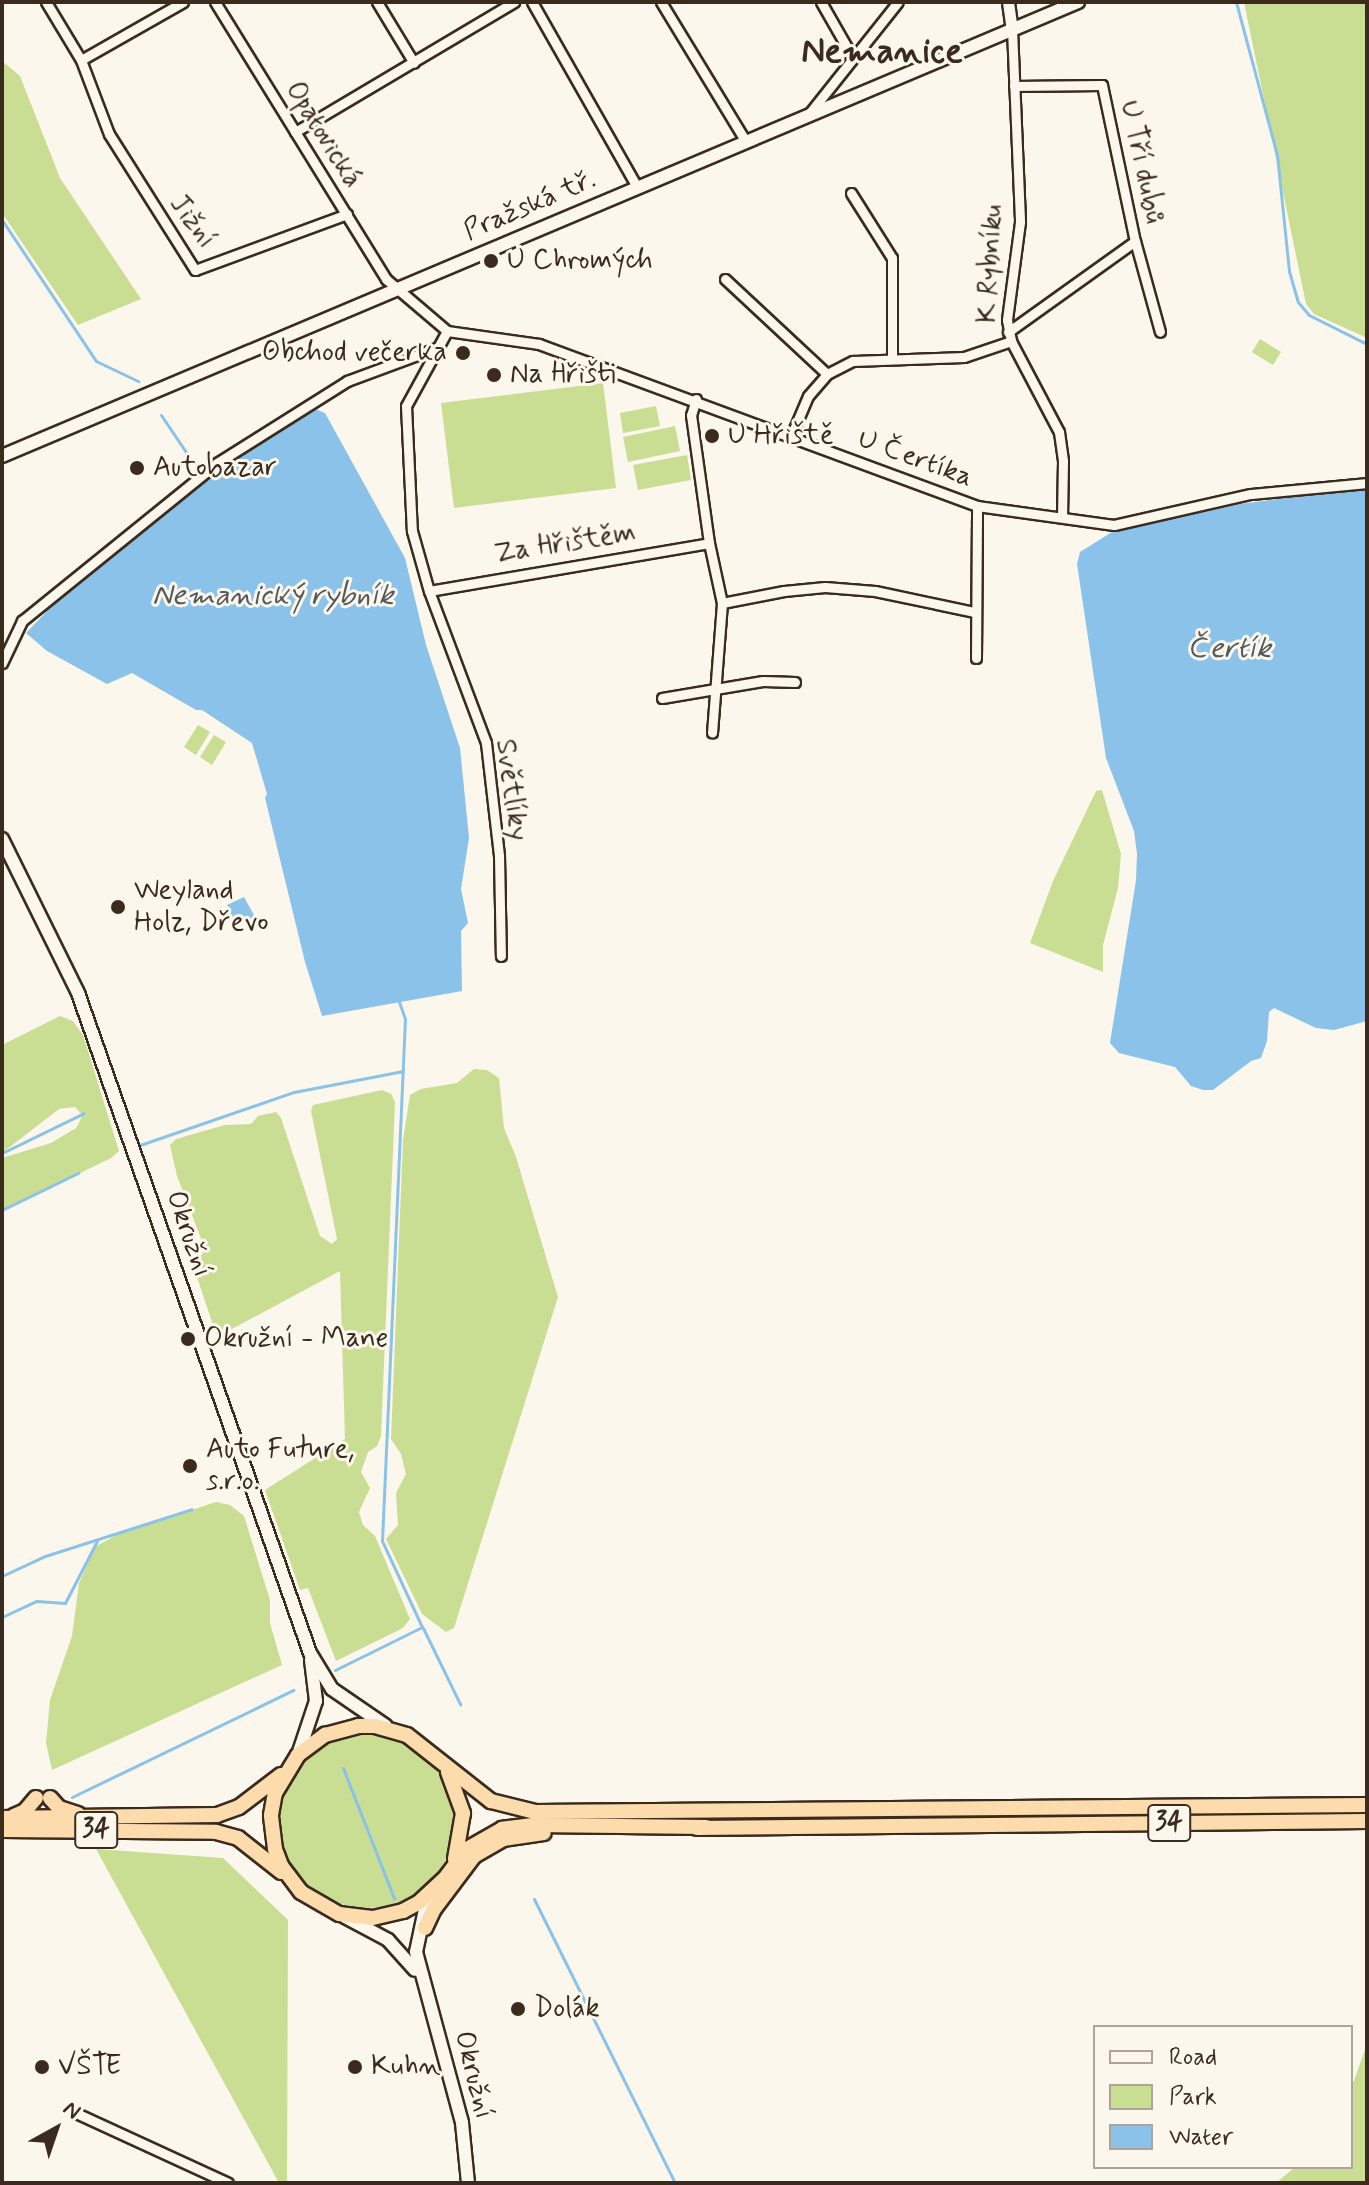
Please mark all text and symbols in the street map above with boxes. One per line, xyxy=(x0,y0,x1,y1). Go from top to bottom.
district label: Nemanice xyxy=(801,31,963,75)
street label: Opatovická xyxy=(277,75,369,195)
street label: U Tří dubů xyxy=(1112,97,1170,227)
street label: Pražská tř. xyxy=(459,163,601,249)
street label: Jižní xyxy=(161,189,223,255)
street label: K Rybníku xyxy=(971,203,1011,325)
place label: U Chromých xyxy=(507,244,653,278)
marker: U Chromých xyxy=(482,252,500,270)
place label: Obchod večerka xyxy=(262,336,447,370)
marker: Obchod večerka xyxy=(454,344,472,362)
place label: Na Hřišti xyxy=(510,358,618,392)
marker: Na Hřišti xyxy=(485,366,503,384)
place label: U Hřiště xyxy=(728,419,834,453)
street label: U Čertíka xyxy=(853,423,977,495)
marker: U Hřiště xyxy=(703,427,721,445)
place label: Autobazar xyxy=(153,451,277,485)
marker: Autobazar xyxy=(128,459,146,477)
street label: Za Hřištěm xyxy=(491,516,639,572)
water label: Nemanický rybník xyxy=(152,578,394,614)
water label: Čertík xyxy=(1187,631,1271,667)
street label: Světlíky xyxy=(487,737,535,843)
place label: Weyland Holz, Dřevo xyxy=(134,874,269,940)
marker: Weyland Holz, Dřevo xyxy=(109,898,127,916)
street label: Okružní xyxy=(158,1186,218,1282)
place label: Okružní - Mane xyxy=(204,1322,388,1356)
marker: Okružní - Mane xyxy=(179,1330,197,1348)
place label: Auto Future, s.r.o. xyxy=(206,1433,353,1499)
marker: Auto Future, s.r.o. xyxy=(181,1457,199,1475)
road number: 34 xyxy=(1147,1801,1191,1845)
road number: 34 xyxy=(74,1808,118,1852)
place label: Dolák xyxy=(534,1992,600,2026)
marker: Dolák xyxy=(509,2000,527,2018)
legend xyxy=(1093,2025,1353,2169)
street label: Okružní xyxy=(446,2028,500,2122)
text: Road xyxy=(1169,2042,1217,2073)
place label: VŠTE xyxy=(58,2050,121,2084)
place label: Kuhn xyxy=(371,2050,440,2084)
marker: VŠTE xyxy=(33,2058,51,2076)
marker: Kuhn xyxy=(346,2058,364,2076)
text: Park xyxy=(1169,2082,1217,2113)
north arrow xyxy=(16,2089,96,2169)
text: N xyxy=(57,2095,86,2126)
text: Water xyxy=(1169,2122,1233,2153)

